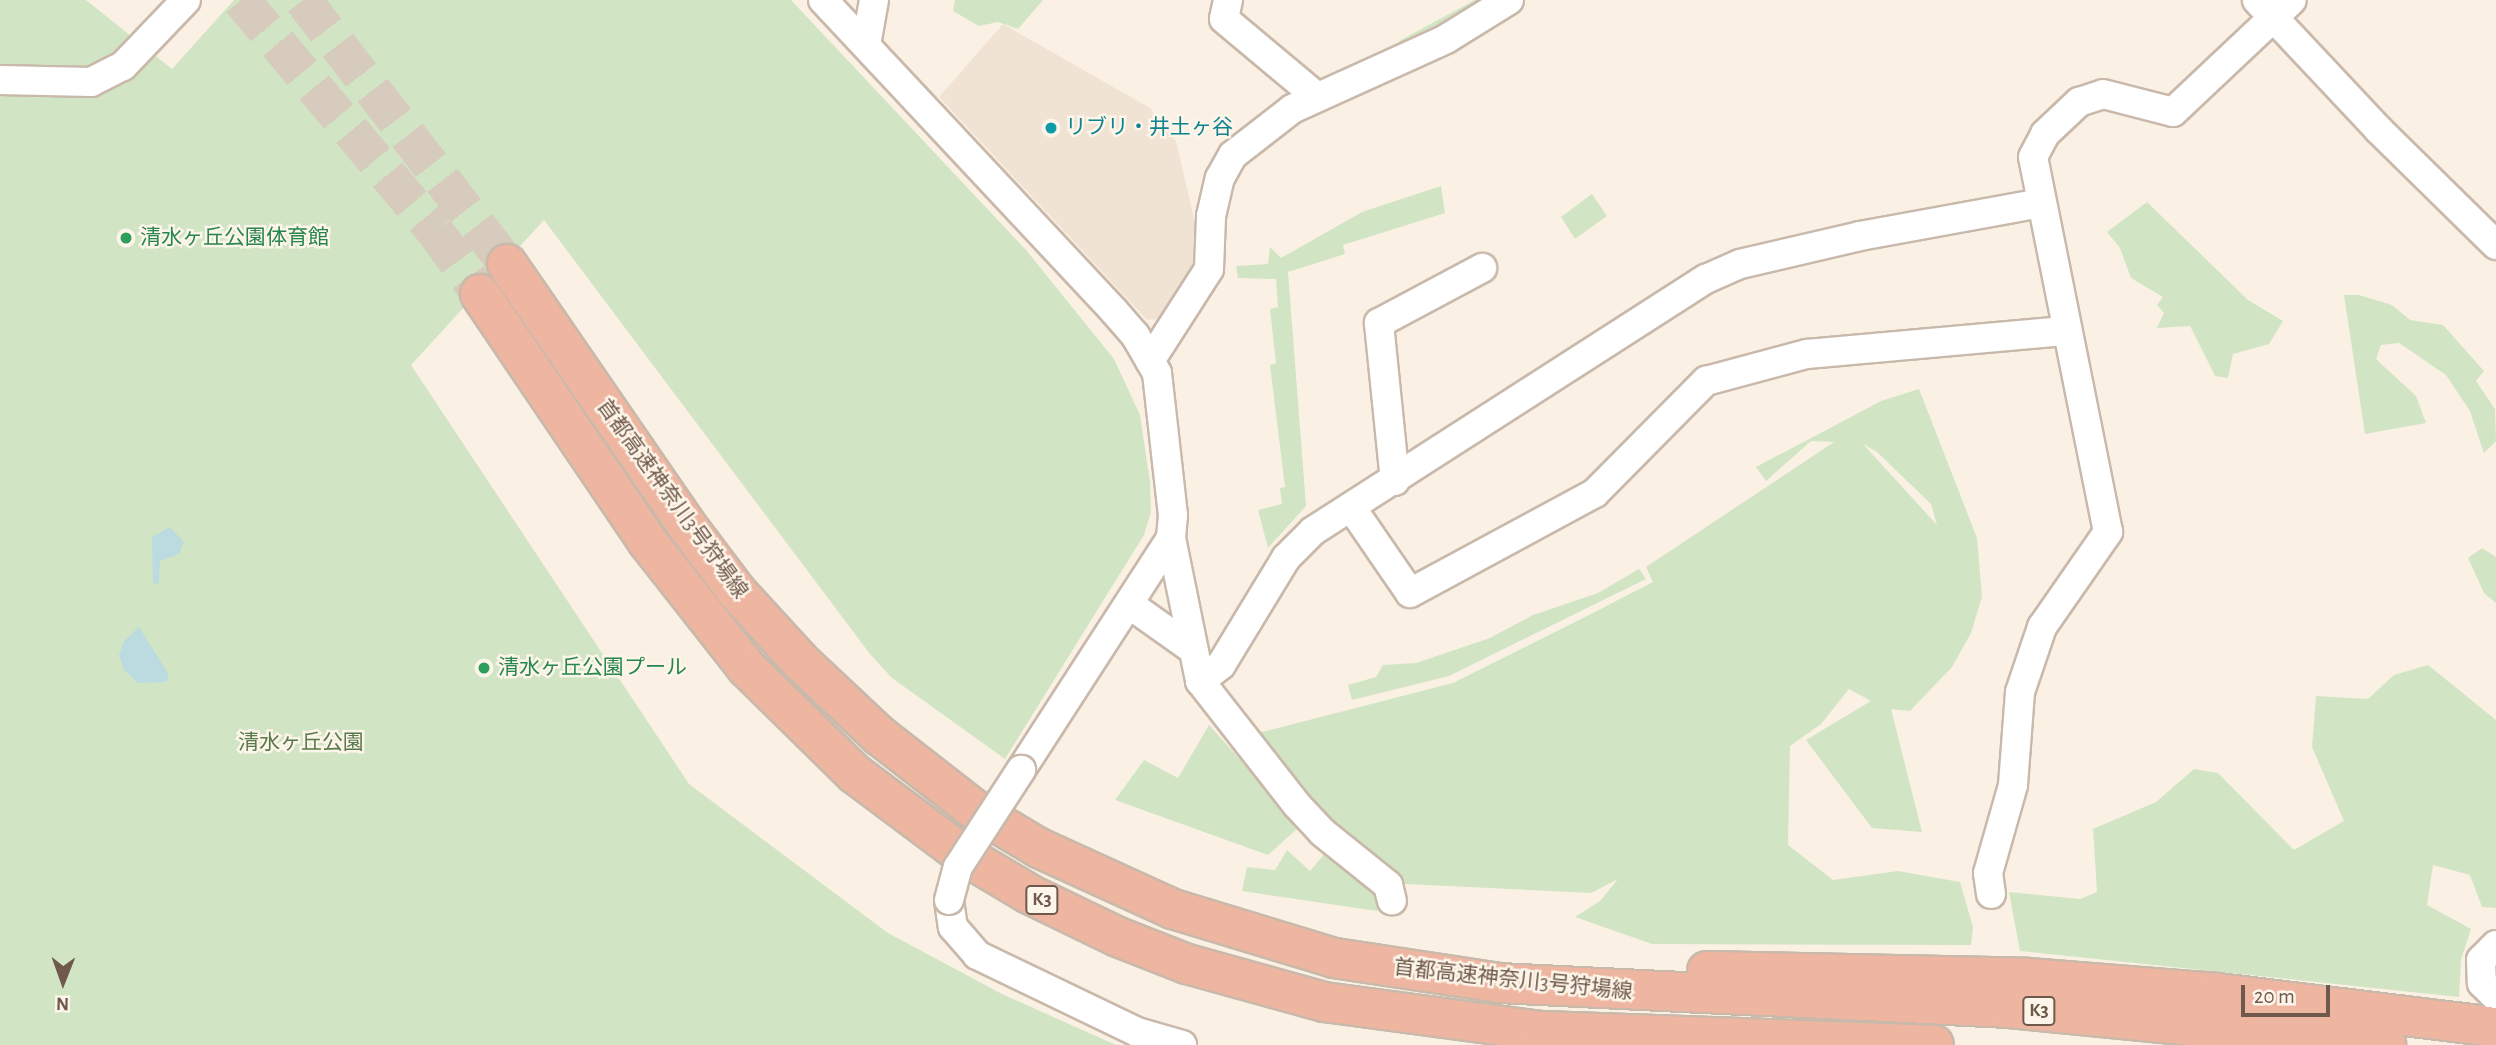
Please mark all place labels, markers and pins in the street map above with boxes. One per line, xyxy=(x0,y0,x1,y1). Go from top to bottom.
place label: リブリ・井土ヶ谷 xyxy=(1065,115,1233,141)
marker: リブリ・井土ヶ谷 xyxy=(1043,120,1059,136)
place label: 清水ヶ丘公園体育館 xyxy=(140,225,329,251)
marker: 清水ヶ丘公園体育館 xyxy=(118,230,134,246)
place label: 清水ヶ丘公園プール xyxy=(498,655,687,681)
marker: 清水ヶ丘公園プール xyxy=(476,660,492,676)

